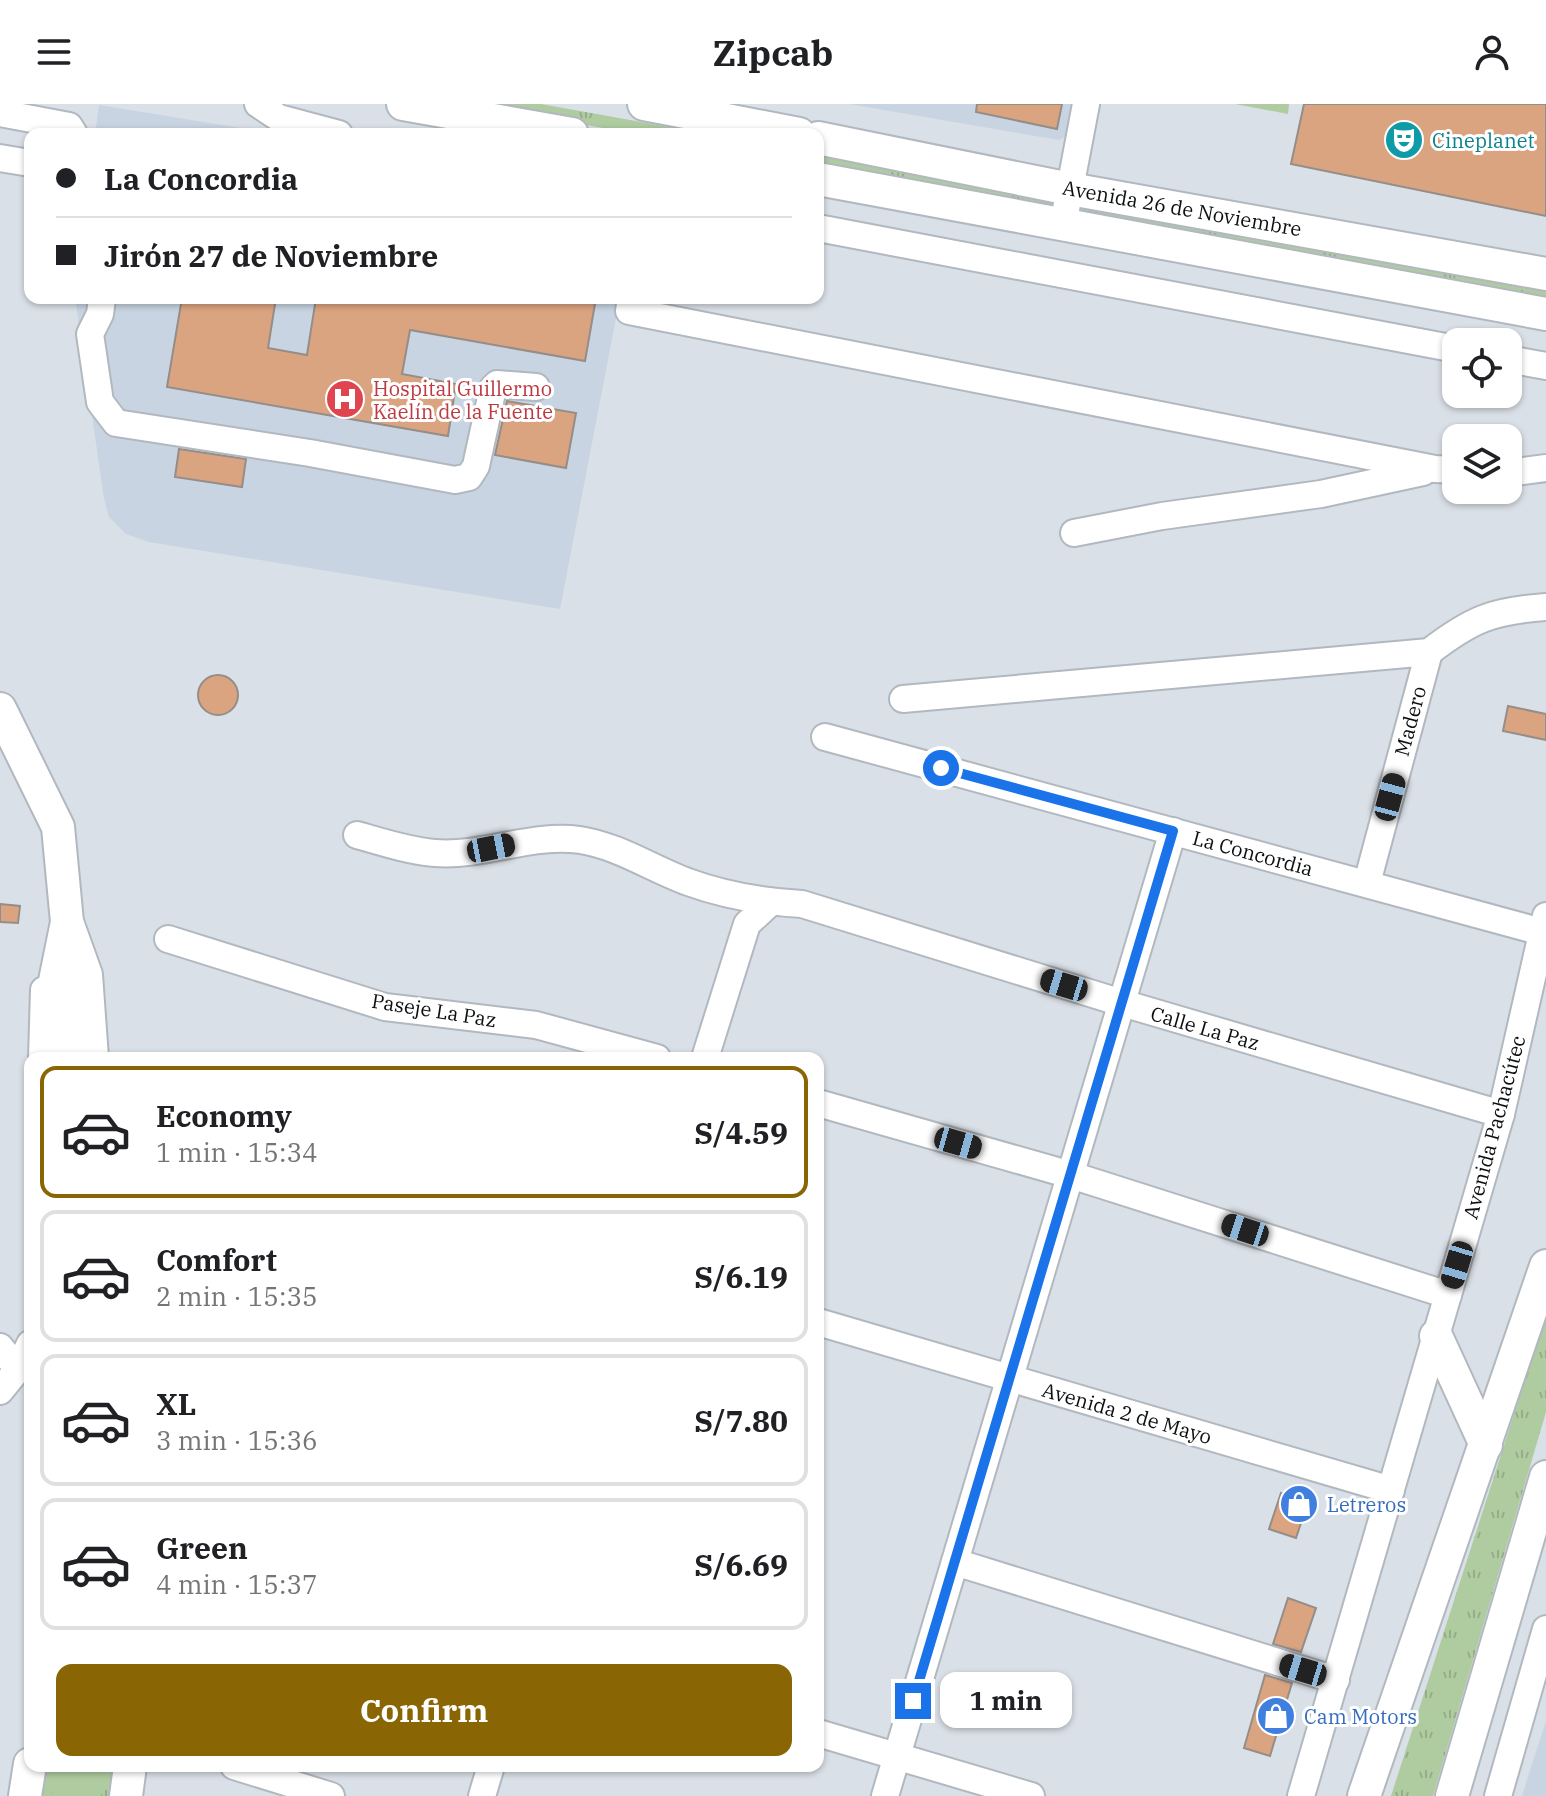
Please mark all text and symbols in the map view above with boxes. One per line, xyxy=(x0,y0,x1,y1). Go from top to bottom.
text: Zipcab xyxy=(713,29,833,76)
icon: menu xyxy=(32,30,76,74)
icon: person xyxy=(1470,30,1514,74)
theatre icon: Cineplanet xyxy=(1383,119,1425,161)
place label: Cineplanet xyxy=(1432,127,1535,154)
text: La Concordia xyxy=(104,159,298,198)
street label: Avenida 26 de Noviembre xyxy=(1060,174,1304,242)
text: Jirón 27 de Noviembre xyxy=(104,236,438,275)
map controls xyxy=(1442,328,1522,504)
button: locate xyxy=(1442,328,1522,408)
place label: Hospital Guillermo Kaelín de la Fuente xyxy=(373,375,553,425)
hospital icon: Hospital Guillermo Kaelín de la Fuente xyxy=(324,378,366,420)
button: layers xyxy=(1442,424,1522,504)
street label: Madero xyxy=(1388,683,1432,759)
route start xyxy=(923,750,959,786)
car xyxy=(1372,771,1408,823)
street label: La Concordia xyxy=(1190,824,1316,882)
car xyxy=(465,832,517,864)
car xyxy=(1038,967,1090,1003)
street label: Paseje La Paz xyxy=(370,987,498,1033)
street label: Calle La Paz xyxy=(1148,1000,1262,1056)
street label: Avenida Pachacútec xyxy=(1457,1032,1531,1222)
icon: car xyxy=(60,1096,132,1168)
text: Economy xyxy=(156,1096,292,1135)
text: S/4.59 xyxy=(694,1113,788,1152)
car xyxy=(932,1125,984,1161)
text: 1 min · 15:34 xyxy=(156,1135,318,1169)
car xyxy=(1218,1211,1272,1249)
car xyxy=(1439,1239,1475,1291)
icon: car xyxy=(60,1240,132,1312)
text: Comfort xyxy=(156,1240,277,1279)
text: S/6.19 xyxy=(694,1257,788,1296)
text: 2 min · 15:35 xyxy=(156,1279,318,1313)
street label: Avenida 2 de Mayo xyxy=(1039,1376,1215,1450)
icon: car xyxy=(60,1384,132,1456)
text: XL xyxy=(156,1384,196,1423)
text: S/7.80 xyxy=(694,1401,788,1440)
text: 3 min · 15:36 xyxy=(156,1423,318,1457)
shop icon: Letreros xyxy=(1278,1483,1320,1525)
place label: Letreros xyxy=(1327,1491,1406,1518)
icon: car xyxy=(60,1528,132,1600)
text: Green xyxy=(156,1528,248,1567)
text: S/6.69 xyxy=(694,1545,788,1584)
text: 4 min · 15:37 xyxy=(156,1567,318,1601)
car xyxy=(1277,1652,1329,1688)
button: Confirm xyxy=(56,1664,792,1756)
callout: 1 min xyxy=(941,1673,1073,1729)
route end xyxy=(895,1683,931,1719)
text: 1 min xyxy=(970,1683,1042,1717)
shop icon: Cam Motors xyxy=(1255,1695,1297,1737)
place label: Cam Motors xyxy=(1304,1703,1417,1730)

